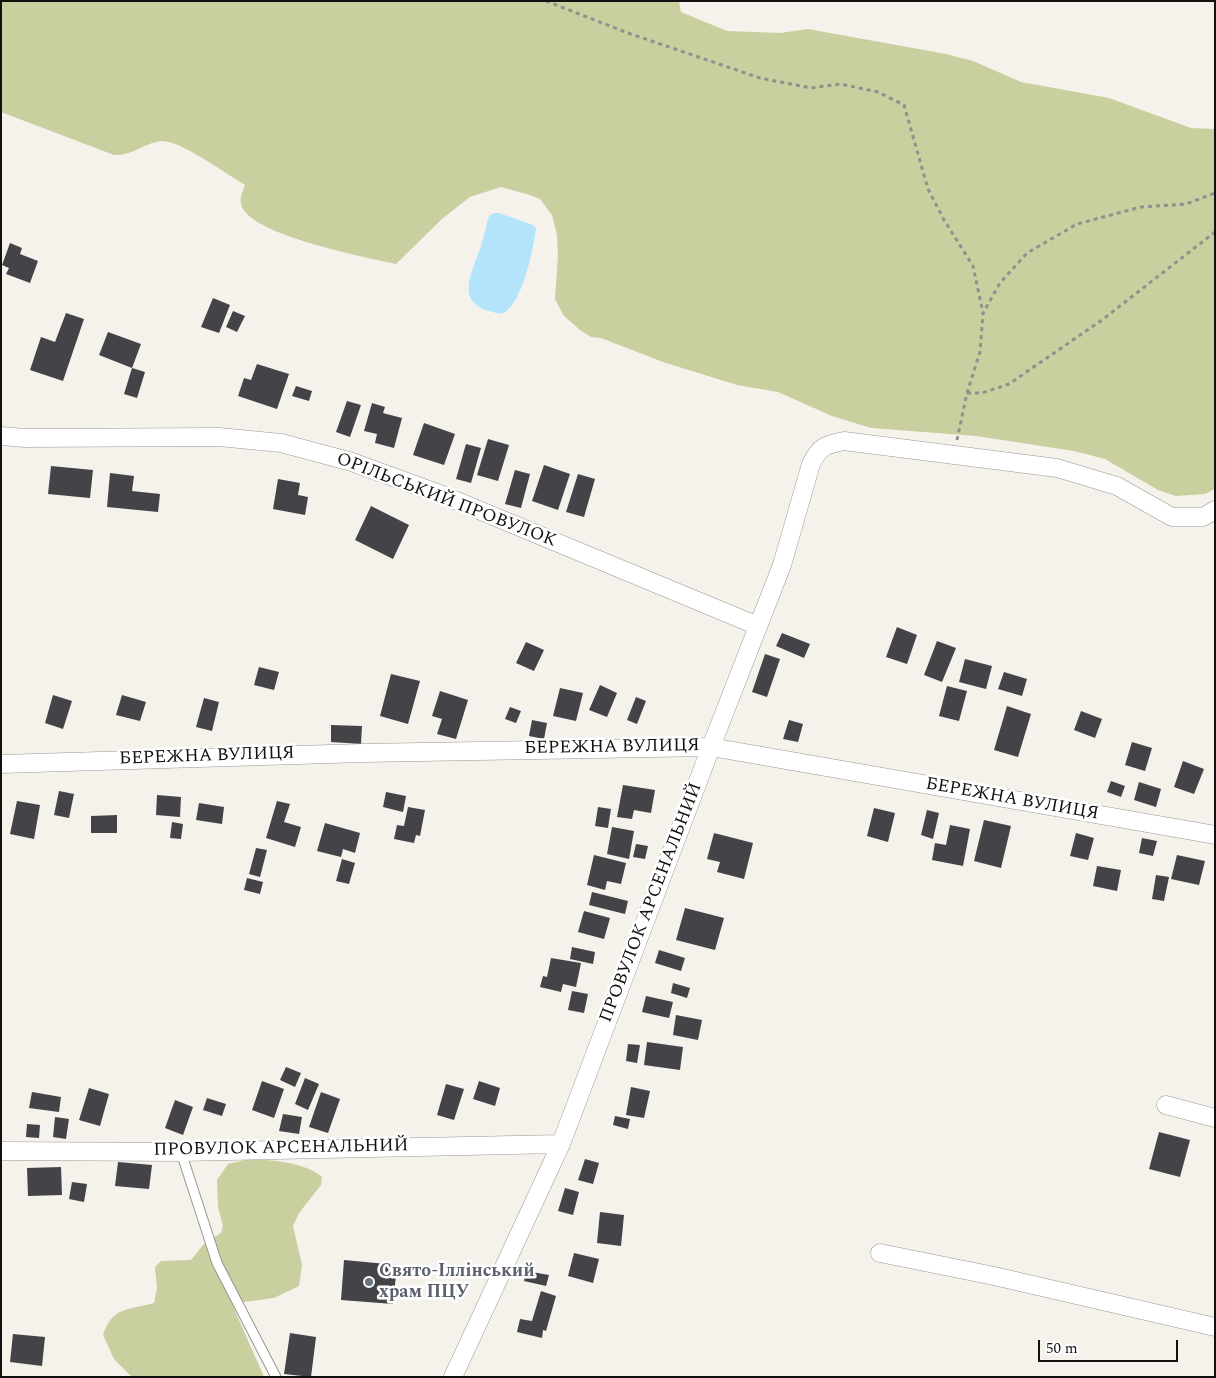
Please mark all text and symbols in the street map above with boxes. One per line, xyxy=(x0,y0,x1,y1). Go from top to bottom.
street label: ОРІЛЬСЬКИЙ ПРОВУЛОК xyxy=(333,449,559,553)
street label: БЕРЕЖНА ВУЛИЦЯ xyxy=(524,736,700,760)
street label: БЕРЕЖНА ВУЛИЦЯ xyxy=(119,743,295,771)
street label: БЕРЕЖНА ВУЛИЦЯ xyxy=(924,774,1100,826)
street label: ПРОВУЛОК АРСЕНАЛЬНИЙ xyxy=(596,780,708,1026)
street label: ПРОВУЛОК АРСЕНАЛЬНИЙ xyxy=(153,1136,409,1162)
place label: Свято-Іллінський храм ПЦУ xyxy=(379,1261,535,1304)
marker: Свято-Іллінський храм ПЦУ xyxy=(363,1276,375,1288)
scale bar xyxy=(1041,1330,1181,1362)
text: 50 m xyxy=(1046,1337,1078,1360)

